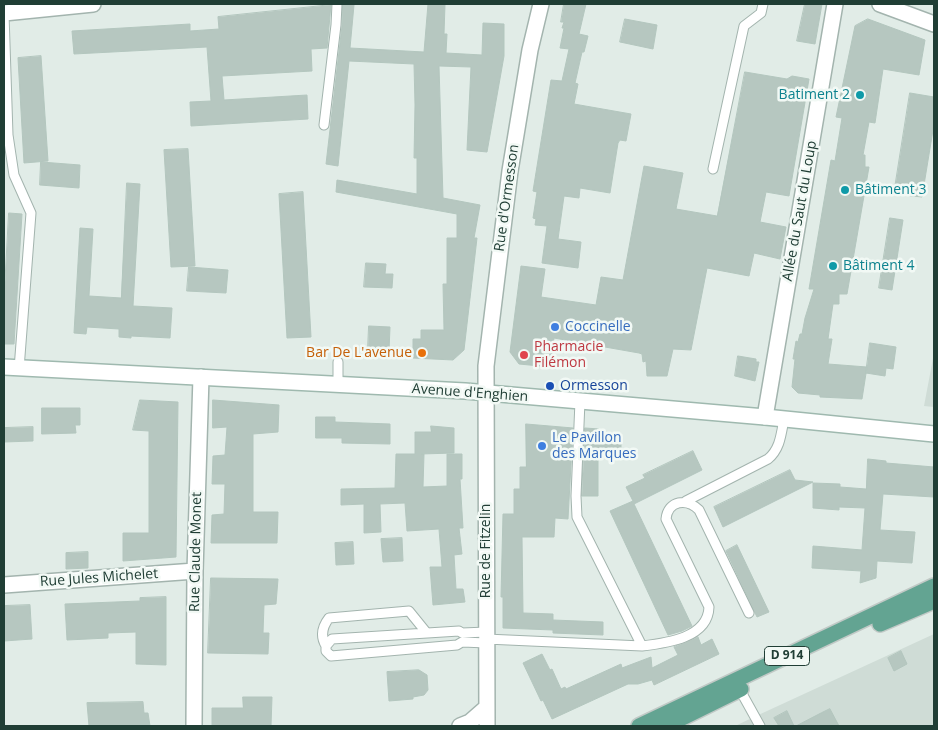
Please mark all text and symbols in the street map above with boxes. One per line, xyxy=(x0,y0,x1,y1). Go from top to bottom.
place label: Batiment 2 xyxy=(779,87,850,103)
marker: Batiment 2 xyxy=(854,89,866,101)
street label: Allée du Saut du Loup xyxy=(779,139,821,283)
street label: Rue d'Ormesson xyxy=(491,143,523,253)
place label: Bâtiment 3 xyxy=(855,182,926,198)
marker: Bâtiment 3 xyxy=(839,184,851,196)
place label: Bâtiment 4 xyxy=(843,258,914,274)
marker: Bâtiment 4 xyxy=(827,260,839,272)
place label: Coccinelle xyxy=(565,319,631,335)
marker: Coccinelle xyxy=(549,321,561,333)
place label: Pharmacie Filémon xyxy=(534,339,603,372)
place label: Bar De L'avenue xyxy=(306,345,412,361)
marker: Bar De L'avenue xyxy=(416,347,428,359)
marker: Pharmacie Filémon xyxy=(518,349,530,361)
place label: Ormesson xyxy=(560,378,628,394)
marker: Ormesson xyxy=(544,380,556,392)
street label: Avenue d'Enghien xyxy=(411,381,529,405)
place label: Le Pavillon des Marques xyxy=(552,430,637,462)
marker: Le Pavillon des Marques xyxy=(536,440,548,452)
street label: Rue Claude Monet xyxy=(187,492,205,612)
street label: Rue de Fitzelin xyxy=(478,504,494,598)
street label: Rue Jules Michelet xyxy=(39,565,159,591)
road number: D 914 xyxy=(764,646,810,666)

